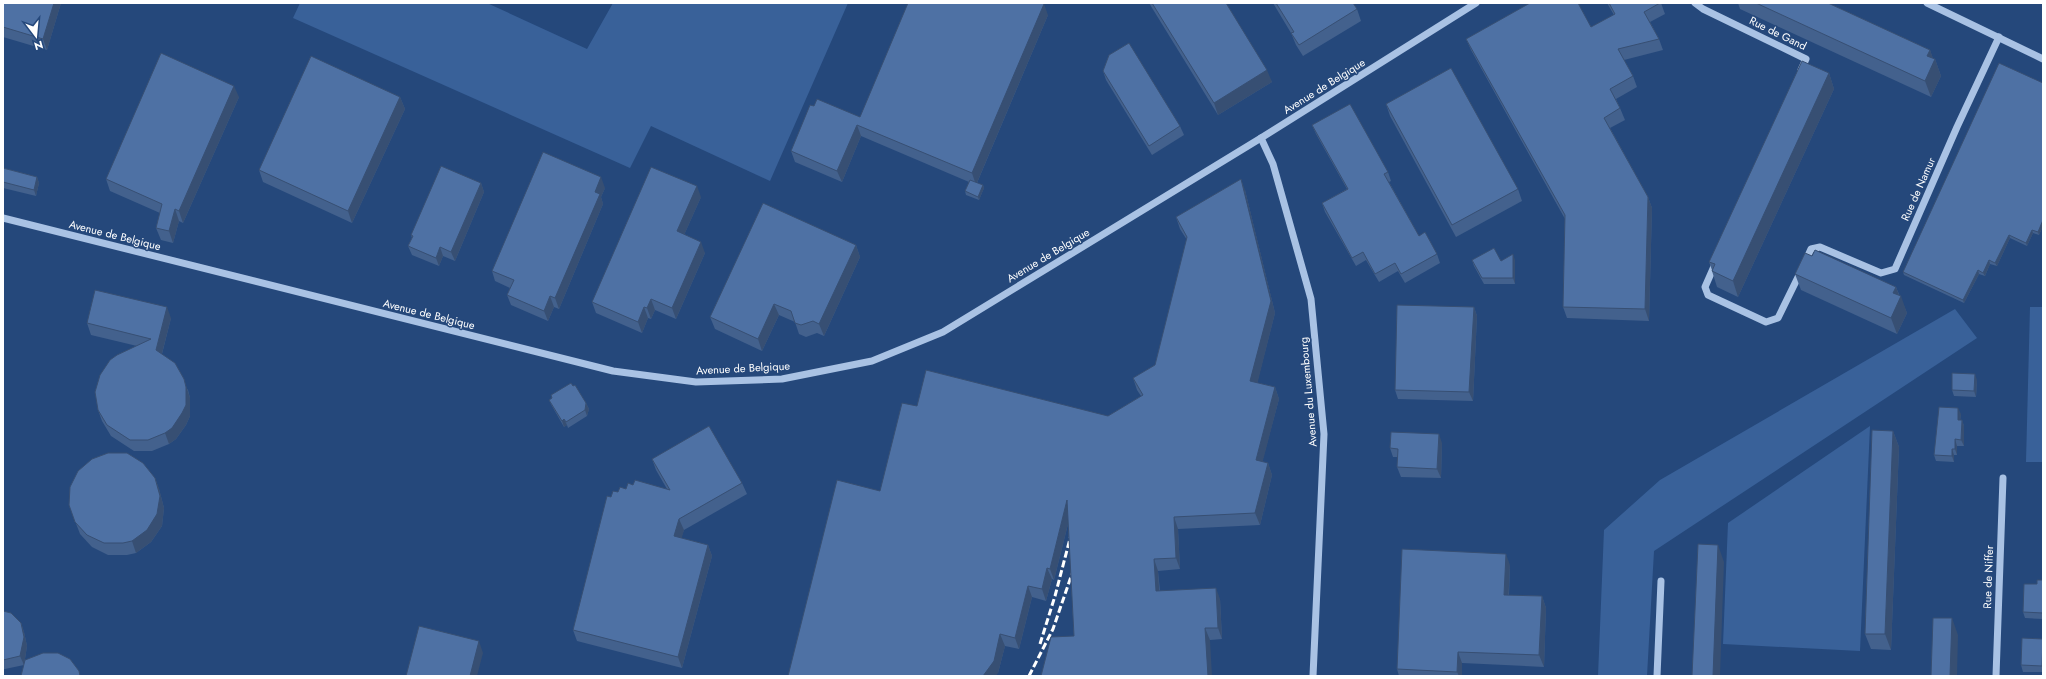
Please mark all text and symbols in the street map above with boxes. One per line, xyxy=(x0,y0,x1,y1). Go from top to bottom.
street label: Rue de Gand xyxy=(1747,12,1809,54)
north arrow xyxy=(16,16,56,56)
text: N xyxy=(32,37,45,55)
street label: Avenue de Belgique xyxy=(1280,54,1368,118)
street label: Rue de Namur xyxy=(1897,154,1939,223)
street label: Avenue de Belgique xyxy=(67,216,163,254)
street label: Avenue de Belgique xyxy=(1004,224,1093,286)
street label: Avenue de Belgique xyxy=(381,295,477,333)
street label: Avenue du Luxembourg xyxy=(1295,336,1321,448)
street label: Avenue de Belgique xyxy=(696,358,791,378)
street label: Rue de Niffer xyxy=(1979,545,1997,609)

